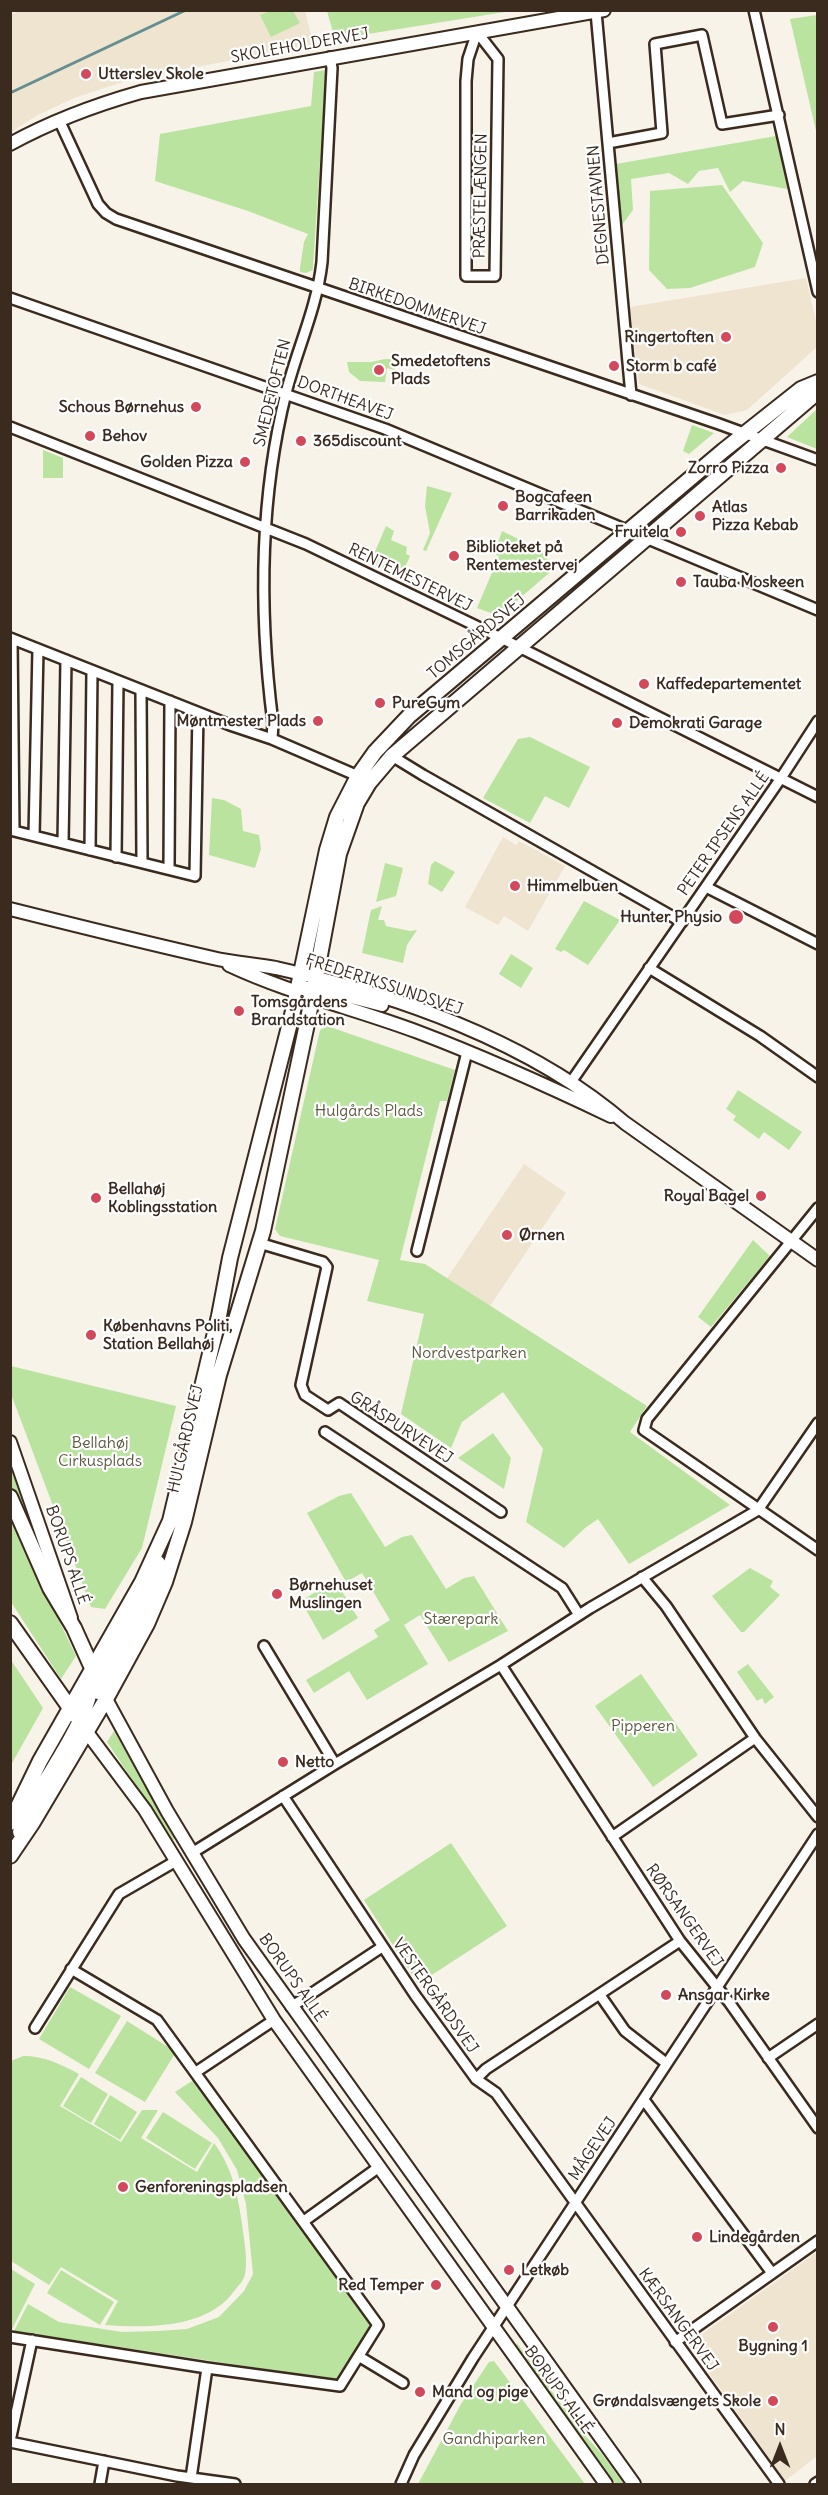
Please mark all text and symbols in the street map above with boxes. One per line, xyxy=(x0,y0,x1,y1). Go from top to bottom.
street label: SKOLEHOLDERVEJ xyxy=(229,24,371,68)
place label: Utterslev Skole xyxy=(98,64,204,84)
marker: Utterslev Skole xyxy=(79,67,93,81)
street label: PRÆSTELÆNGEN xyxy=(470,133,492,259)
street label: DEGNESTAVNEN xyxy=(584,144,614,266)
street label: BIRKEDOMMERVEJ xyxy=(346,275,488,339)
place label: Ringertoften xyxy=(624,327,714,347)
marker: Ringertoften xyxy=(719,330,733,344)
street label: SMEDETOFTEN xyxy=(250,337,296,449)
place label: Smedetoftens Plads xyxy=(391,351,490,389)
place label: Storm b café xyxy=(626,356,717,376)
marker: Storm b café xyxy=(607,359,621,373)
marker: Smedetoftens Plads xyxy=(372,363,386,377)
street label: DORTHEAVEJ xyxy=(295,373,395,425)
place label: Schous Børnehus xyxy=(59,397,184,417)
marker: Schous Børnehus xyxy=(189,400,203,414)
place label: Behov xyxy=(102,426,147,446)
marker: Behov xyxy=(83,429,97,443)
place label: 365discount xyxy=(313,431,402,451)
marker: 365discount xyxy=(294,434,308,448)
place label: Golden Pizza xyxy=(140,452,233,472)
marker: Golden Pizza xyxy=(238,455,252,469)
place label: Zorro Pizza xyxy=(688,458,769,478)
marker: Zorro Pizza xyxy=(774,461,788,475)
place label: Bogcafeen Barrikaden xyxy=(515,487,596,525)
place label: Atlas Pizza Kebab xyxy=(712,497,798,535)
marker: Bogcafeen Barrikaden xyxy=(496,499,510,513)
marker: Atlas Pizza Kebab xyxy=(693,509,707,523)
place label: Fruitela xyxy=(615,522,669,542)
marker: Fruitela xyxy=(674,525,688,539)
place label: Biblioteket på Rentemestervej xyxy=(466,537,578,575)
street label: RENTEMESTERVEJ xyxy=(345,540,475,616)
marker: Biblioteket på Rentemestervej xyxy=(447,549,461,563)
place label: Tauba Moskeen xyxy=(693,572,804,592)
marker: Tauba Moskeen xyxy=(674,575,688,589)
street label: TOMSGÅRDSVEJ xyxy=(424,590,530,684)
place label: Kaffedepartementet xyxy=(656,674,801,694)
marker: Kaffedepartementet xyxy=(637,677,651,691)
place label: PureGym xyxy=(392,693,460,713)
marker: PureGym xyxy=(373,696,387,710)
place label: Møntmester Plads xyxy=(177,711,306,731)
place label: Demokrati Garage xyxy=(629,713,762,733)
marker: Møntmester Plads xyxy=(311,714,325,728)
marker: Demokrati Garage xyxy=(610,716,624,730)
street label: PETER IPSENS ALLÉ xyxy=(674,768,774,900)
place label: Himmelbuen xyxy=(527,876,618,896)
marker: Himmelbuen xyxy=(508,879,522,893)
place label: Hunter Physio xyxy=(620,907,722,927)
marker: Hunter Physio xyxy=(727,908,745,926)
street label: FREDERIKSSUNDSVEJ xyxy=(303,950,465,1020)
place label: Tomsgårdens Brandstation xyxy=(251,992,348,1030)
marker: Tomsgårdens Brandstation xyxy=(232,1004,246,1018)
park label: Hulgårds Plads xyxy=(315,1101,423,1121)
place label: Bellahøj Koblingsstation xyxy=(108,1179,217,1217)
place label: Royal Bagel xyxy=(664,1186,749,1206)
marker: Royal Bagel xyxy=(754,1189,768,1203)
marker: Bellahøj Koblingsstation xyxy=(89,1191,103,1205)
place label: Ørnen xyxy=(519,1225,565,1245)
marker: Ørnen xyxy=(500,1228,514,1242)
place label: Københavns Politi, Station Bellahøj xyxy=(103,1316,233,1354)
marker: Københavns Politi, Station Bellahøj xyxy=(84,1328,98,1342)
park label: Nordvestparken xyxy=(411,1343,527,1363)
street label: HULGÅRDSVEJ xyxy=(164,1383,208,1495)
street label: GRÅSPURVEVEJ xyxy=(346,1388,456,1468)
park label: Bellahøj Cirkusplads xyxy=(58,1433,142,1471)
street label: BORUPS ALLÉ xyxy=(41,1503,93,1607)
place label: Børnehuset Muslingen xyxy=(289,1575,373,1613)
marker: Børnehuset Muslingen xyxy=(270,1587,284,1601)
park label: Stærepark xyxy=(423,1609,499,1629)
park label: Pipperen xyxy=(611,1716,675,1736)
place label: Netto xyxy=(295,1752,334,1772)
marker: Netto xyxy=(276,1755,290,1769)
street label: RØRSANGERVEJ xyxy=(641,1861,727,1971)
street label: BORUPS ALLÉ xyxy=(254,1930,330,2026)
street label: VESTERGÅRDSVEJ xyxy=(388,1935,482,2057)
place label: Ansgar Kirke xyxy=(678,1985,770,2005)
marker: Ansgar Kirke xyxy=(659,1988,673,2002)
street label: MÅGEVEJ xyxy=(565,2114,621,2184)
place label: Genforeningspladsen xyxy=(135,2177,288,2197)
marker: Genforeningspladsen xyxy=(116,2180,130,2194)
place label: Lindegården xyxy=(709,2227,800,2247)
marker: Lindegården xyxy=(690,2230,704,2244)
place label: Letkøb xyxy=(521,2260,569,2280)
marker: Letkøb xyxy=(502,2263,516,2277)
street label: KÆRSANGERVEJ xyxy=(634,2265,722,2375)
place label: Red Temper xyxy=(338,2275,424,2295)
marker: Red Temper xyxy=(429,2278,443,2292)
marker: Bygning 1 xyxy=(766,2320,780,2334)
place label: Bygning 1 xyxy=(738,2336,808,2356)
street label: BORUPS ALLÉ xyxy=(520,2343,596,2437)
place label: Mand og pige xyxy=(432,2382,528,2402)
marker: Mand og pige xyxy=(413,2385,427,2399)
place label: Grøndalsvængets Skole xyxy=(593,2391,761,2411)
marker: Grøndalsvængets Skole xyxy=(766,2394,780,2408)
north arrow xyxy=(750,2417,810,2477)
text: N xyxy=(774,2419,786,2439)
park label: Gandhiparken xyxy=(443,2429,545,2449)

